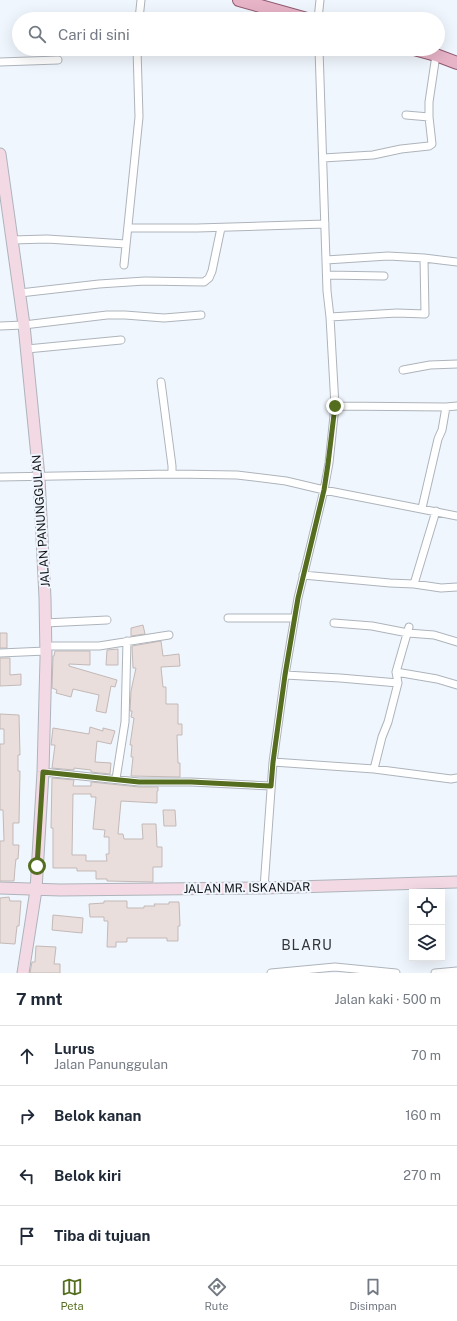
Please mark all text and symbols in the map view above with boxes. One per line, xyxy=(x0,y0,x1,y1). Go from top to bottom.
search box xyxy=(12,12,445,56)
icon: search xyxy=(26,23,48,45)
text: Cari di sini xyxy=(58,26,130,43)
route end xyxy=(326,397,344,415)
street label: JALAN PANUNGGULAN xyxy=(29,454,53,588)
route start xyxy=(28,857,46,875)
street label: JALAN MR. ISKANDAR xyxy=(184,880,310,896)
map controls xyxy=(409,889,445,961)
button: locate xyxy=(409,889,445,925)
button: layers xyxy=(409,925,445,961)
district label: BLARU xyxy=(281,937,333,953)
text: 7 mnt xyxy=(16,989,63,1009)
text: Jalan kaki · 500 m xyxy=(334,992,441,1007)
text: Lurus xyxy=(54,1040,95,1057)
icon: ahead xyxy=(16,1045,38,1067)
text: 70 m xyxy=(411,1048,441,1063)
text: Jalan Panunggulan xyxy=(54,1057,168,1072)
icon: right xyxy=(16,1105,38,1127)
text: Belok kanan xyxy=(54,1107,141,1124)
text: 160 m xyxy=(405,1108,441,1123)
icon: left xyxy=(16,1165,38,1187)
text: Belok kiri xyxy=(54,1167,121,1184)
text: 270 m xyxy=(403,1168,441,1183)
icon: arrive xyxy=(16,1225,38,1247)
text: Tiba di tujuan xyxy=(54,1227,150,1244)
tab: Peta xyxy=(60,1276,84,1312)
tab: Rute xyxy=(204,1276,229,1312)
tab: Disimpan xyxy=(349,1276,397,1312)

